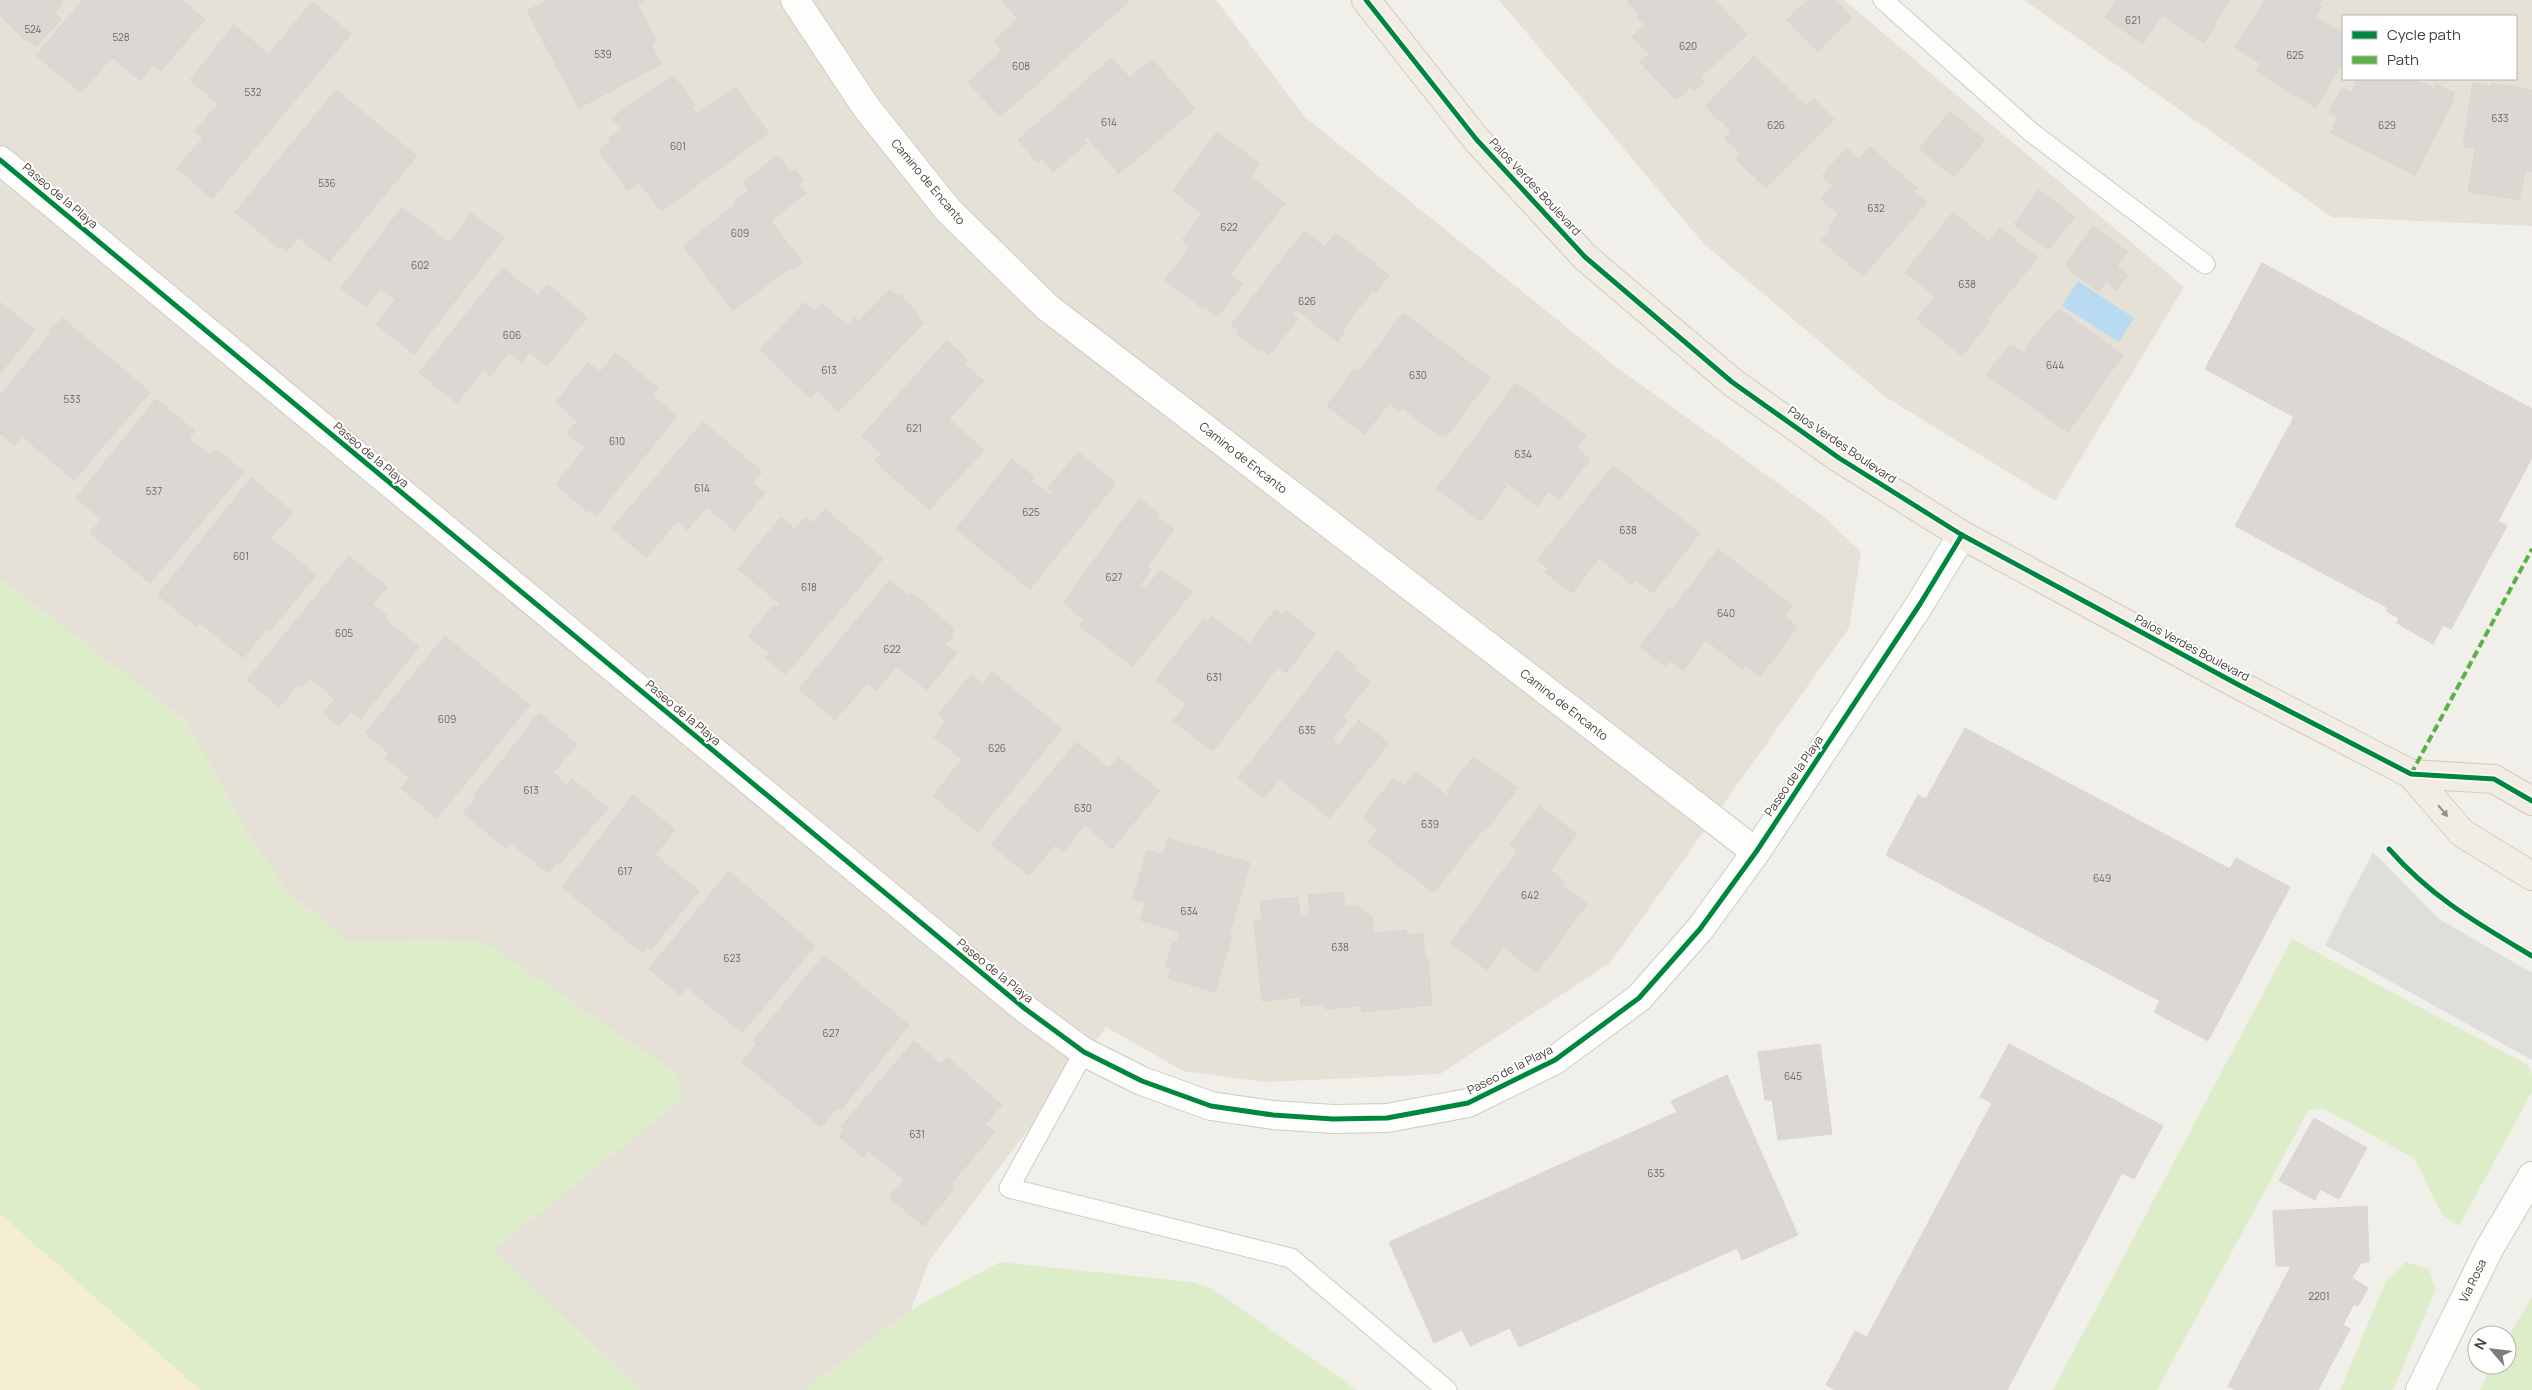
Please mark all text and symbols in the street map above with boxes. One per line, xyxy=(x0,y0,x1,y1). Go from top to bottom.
house number: 621 xyxy=(2125,13,2141,27)
legend xyxy=(2342,15,2517,80)
house number: 524 xyxy=(25,22,42,36)
text: Cycle path xyxy=(2387,24,2461,45)
house number: 528 xyxy=(113,30,130,44)
house number: 620 xyxy=(1679,39,1697,53)
house number: 539 xyxy=(594,47,612,61)
house number: 625 xyxy=(2286,48,2304,62)
text: Path xyxy=(2387,49,2419,70)
house number: 608 xyxy=(1012,59,1030,73)
house number: 532 xyxy=(244,85,262,99)
house number: 633 xyxy=(2491,111,2509,125)
house number: 614 xyxy=(1101,115,1117,129)
house number: 626 xyxy=(1767,118,1785,132)
house number: 629 xyxy=(2378,118,2396,132)
street label: Palos Verdes Boulevard xyxy=(1486,134,1585,239)
street label: Camino de Encanto xyxy=(887,135,969,228)
house number: 601 xyxy=(670,139,686,153)
street label: Paseo de la Playa xyxy=(19,159,102,232)
house number: 536 xyxy=(318,176,336,190)
house number: 632 xyxy=(1867,201,1885,215)
house number: 622 xyxy=(1220,220,1238,234)
house number: 609 xyxy=(731,226,749,240)
house number: 602 xyxy=(411,258,429,272)
house number: 638 xyxy=(1958,277,1976,291)
house number: 626 xyxy=(1298,294,1316,308)
house number: 606 xyxy=(503,328,521,342)
house number: 644 xyxy=(2046,358,2064,372)
house number: 613 xyxy=(821,363,837,377)
house number: 630 xyxy=(1409,368,1427,382)
house number: 533 xyxy=(64,392,80,406)
street label: Palos Verdes Boulevard xyxy=(1785,402,1900,487)
street label: Paseo de la Playa xyxy=(330,418,413,491)
street label: Camino de Encanto xyxy=(1196,418,1291,497)
house number: 621 xyxy=(906,421,922,435)
house number: 610 xyxy=(609,434,625,448)
house number: 634 xyxy=(1514,447,1532,461)
house number: 614 xyxy=(694,481,710,495)
house number: 537 xyxy=(146,484,162,498)
house number: 625 xyxy=(1022,505,1040,519)
house number: 638 xyxy=(1619,523,1637,537)
house number: 601 xyxy=(233,549,249,563)
house number: 627 xyxy=(1106,570,1122,584)
house number: 618 xyxy=(801,580,817,594)
house number: 640 xyxy=(1717,606,1735,620)
street label: Palos Verdes Boulevard xyxy=(2132,610,2253,685)
house number: 605 xyxy=(335,626,353,640)
house number: 622 xyxy=(883,642,901,656)
street label: Camino de Encanto xyxy=(1517,665,1612,744)
house number: 631 xyxy=(1206,670,1222,684)
street label: Paseo de la Playa xyxy=(642,676,725,749)
house number: 609 xyxy=(438,712,456,726)
house number: 635 xyxy=(1298,723,1316,737)
street label: Paseo de la Playa xyxy=(1760,732,1827,819)
house number: 626 xyxy=(988,741,1006,755)
house number: 613 xyxy=(523,783,539,797)
house number: 630 xyxy=(1074,801,1092,815)
one-way arrow xyxy=(2437,804,2448,817)
house number: 639 xyxy=(1421,817,1439,831)
house number: 617 xyxy=(618,864,632,878)
house number: 649 xyxy=(2093,871,2111,885)
house number: 642 xyxy=(1521,888,1539,902)
house number: 634 xyxy=(1180,904,1198,918)
street label: Paseo de la Playa xyxy=(953,934,1037,1007)
house number: 638 xyxy=(1331,940,1349,954)
house number: 623 xyxy=(723,951,741,965)
house number: 627 xyxy=(823,1026,839,1040)
street label: Paseo de la Playa xyxy=(1464,1041,1555,1098)
house number: 645 xyxy=(1784,1069,1802,1083)
house number: 631 xyxy=(909,1127,925,1141)
house number: 635 xyxy=(1647,1166,1665,1180)
street label: Via Rosa xyxy=(2455,1256,2490,1305)
house number: 2201 xyxy=(2308,1289,2330,1303)
north arrow xyxy=(2467,1325,2517,1375)
text: N xyxy=(2469,1335,2491,1353)

